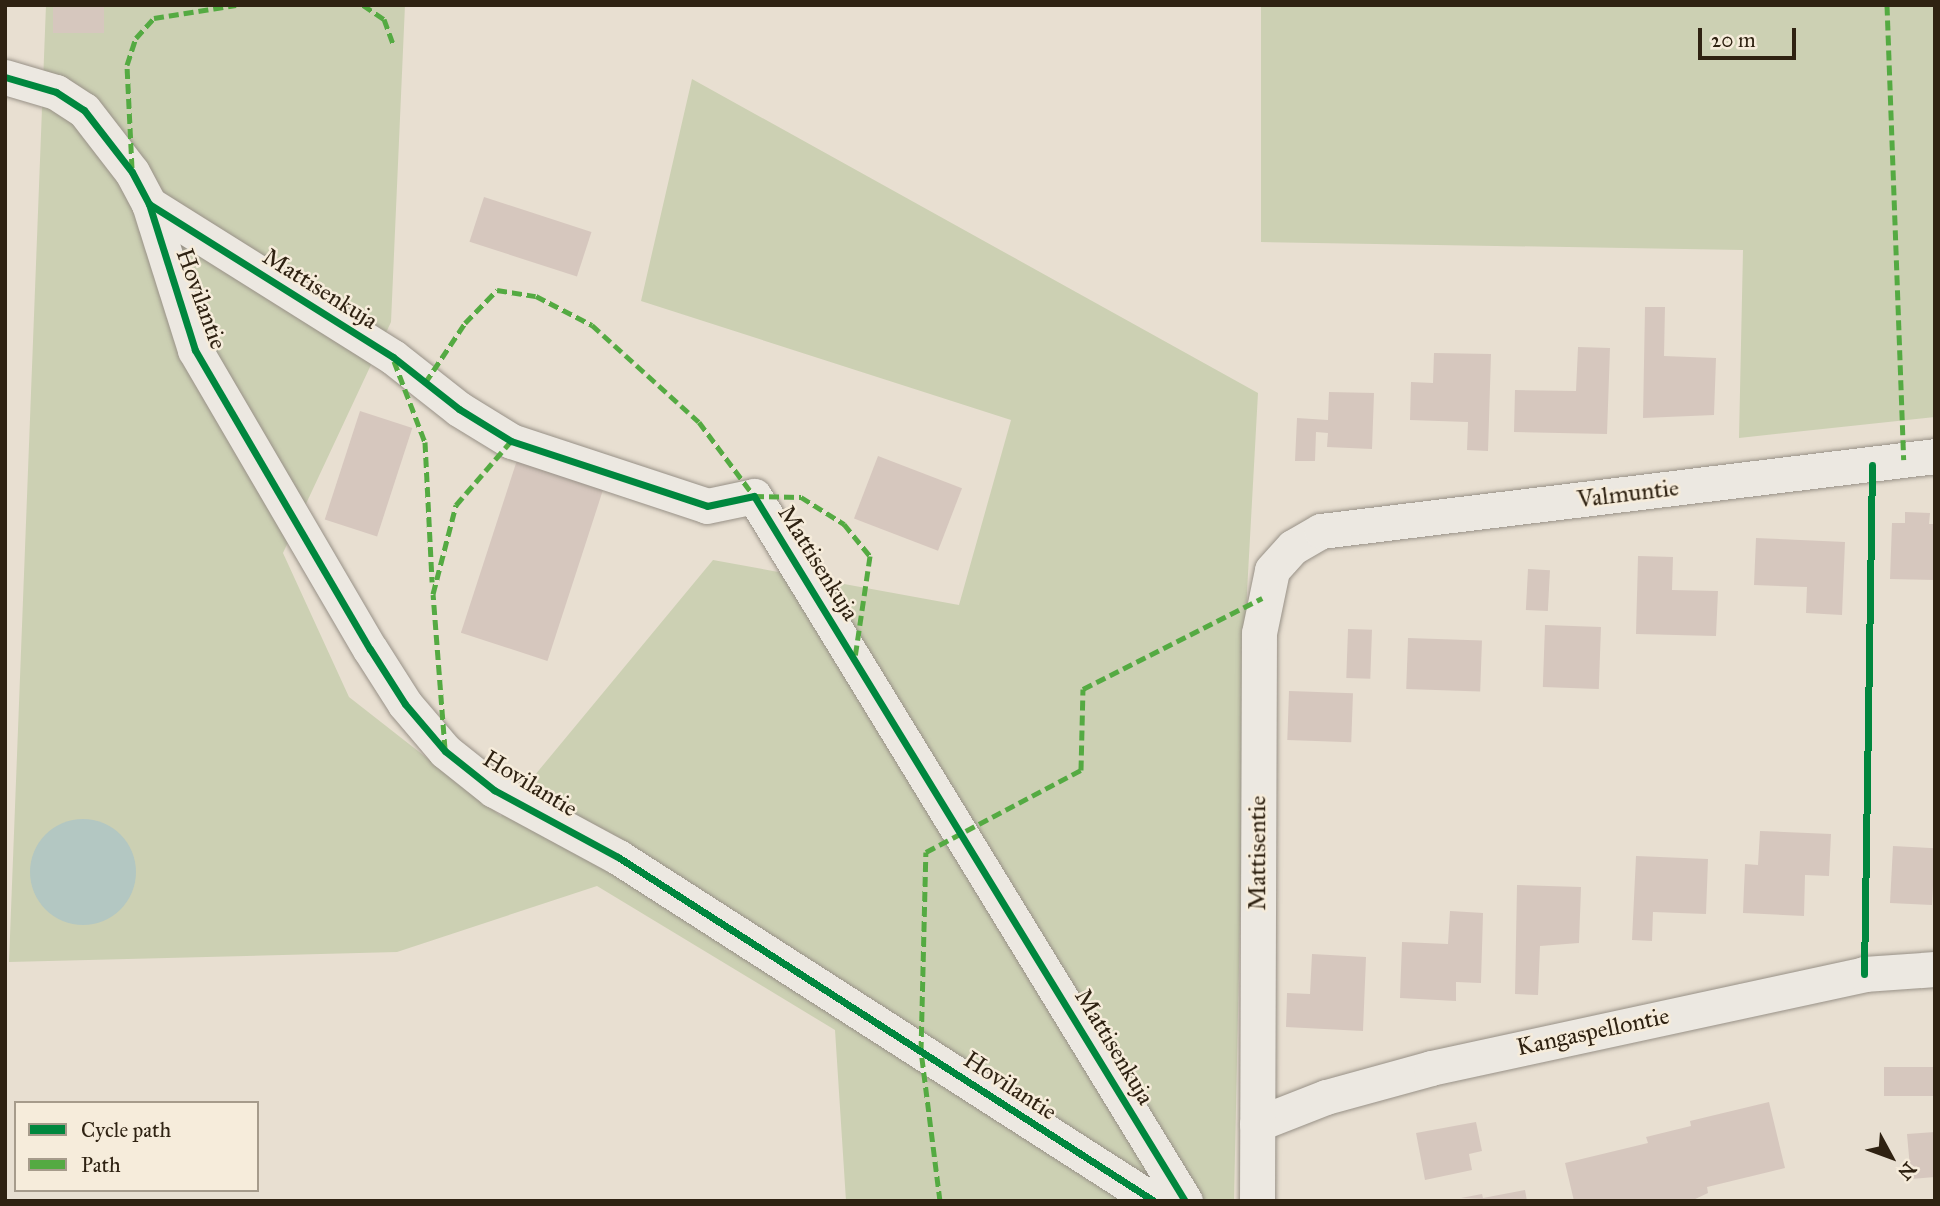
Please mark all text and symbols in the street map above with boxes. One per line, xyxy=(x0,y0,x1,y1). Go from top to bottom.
scale bar xyxy=(1702,14,1800,58)
text: 20 m xyxy=(1711,27,1756,53)
street label: Mattisenkuja xyxy=(257,242,383,336)
street label: Hovilantie xyxy=(169,245,233,353)
street label: Valmuntie xyxy=(1576,473,1680,515)
street label: Mattisenkuja xyxy=(771,500,865,626)
street label: Hovilantie xyxy=(477,745,583,823)
street label: Mattisentie xyxy=(1244,795,1272,911)
street label: Mattisenkuja xyxy=(1068,984,1160,1110)
street label: Kangaspellontie xyxy=(1514,1002,1672,1062)
street label: Hovilantie xyxy=(958,1045,1062,1127)
legend xyxy=(14,1101,259,1192)
text: Cycle path xyxy=(81,1117,171,1143)
north arrow xyxy=(1856,1122,1926,1192)
text: Path xyxy=(81,1152,121,1178)
text: N xyxy=(1893,1157,1921,1185)

